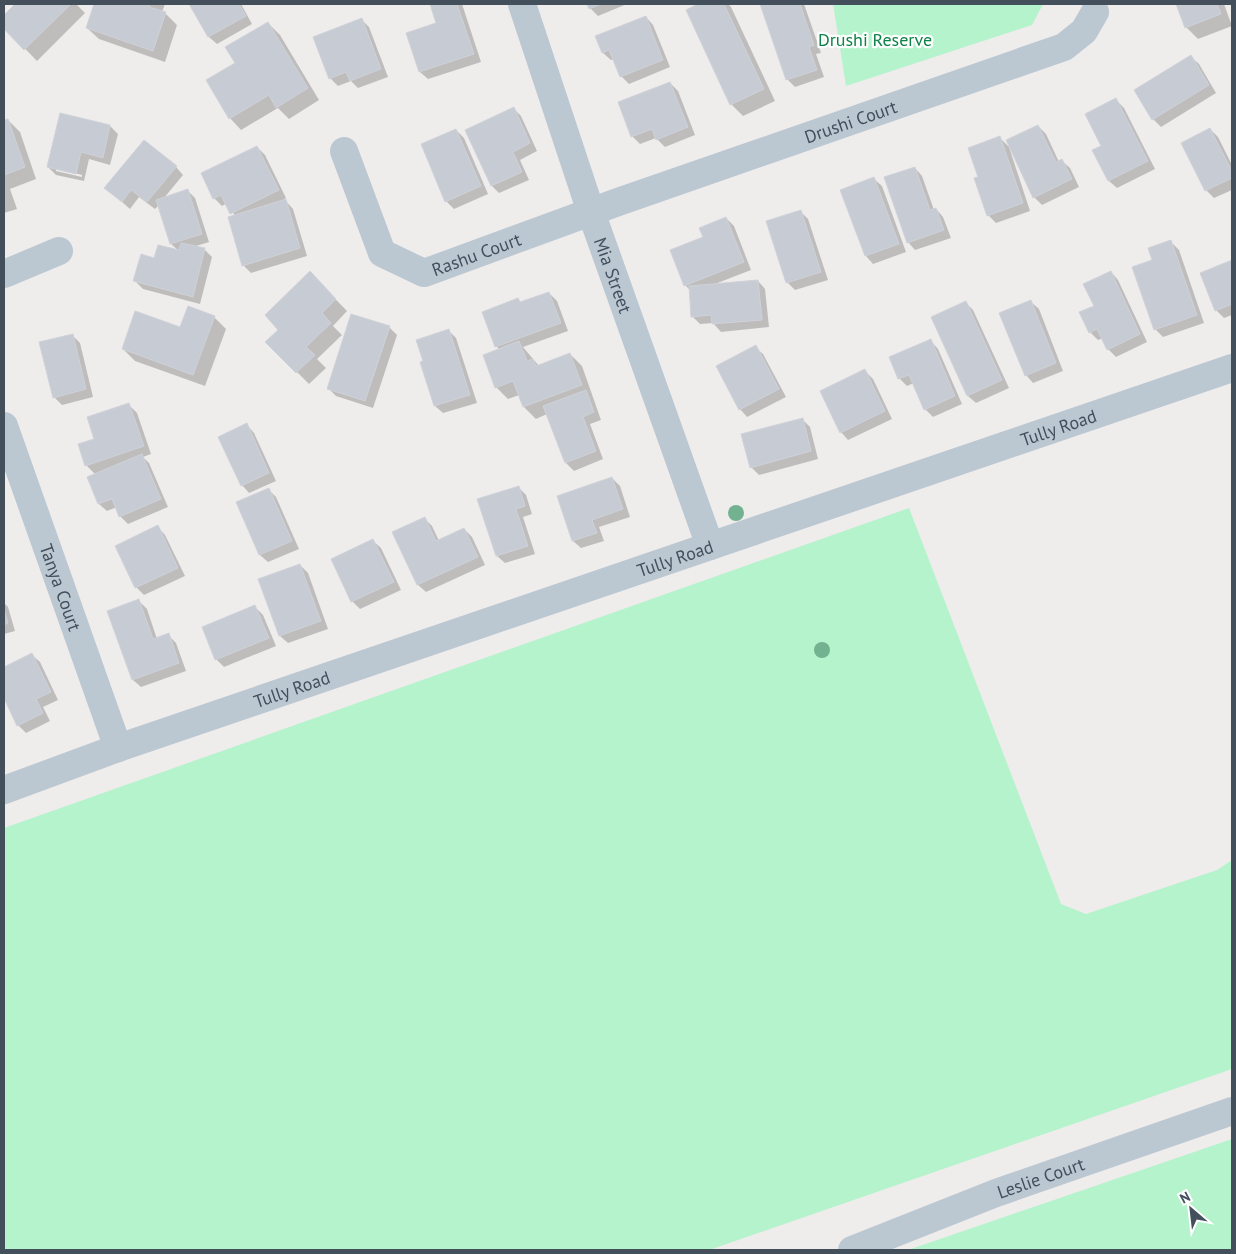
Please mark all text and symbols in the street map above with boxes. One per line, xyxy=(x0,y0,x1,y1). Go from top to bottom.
park label: Drushi Reserve xyxy=(818,28,932,51)
street label: Drushi Court xyxy=(801,95,900,148)
street label: Rashu Court xyxy=(429,227,524,281)
street label: Mia Street xyxy=(589,234,638,316)
street label: Tully Road xyxy=(1017,404,1099,451)
street label: Tully Road xyxy=(634,534,716,582)
street label: Tanya Court xyxy=(35,541,87,634)
street label: Tully Road xyxy=(251,665,333,712)
street label: Leslie Court xyxy=(994,1152,1087,1203)
north arrow xyxy=(1166,1184,1216,1234)
text: N xyxy=(1177,1187,1193,1208)

